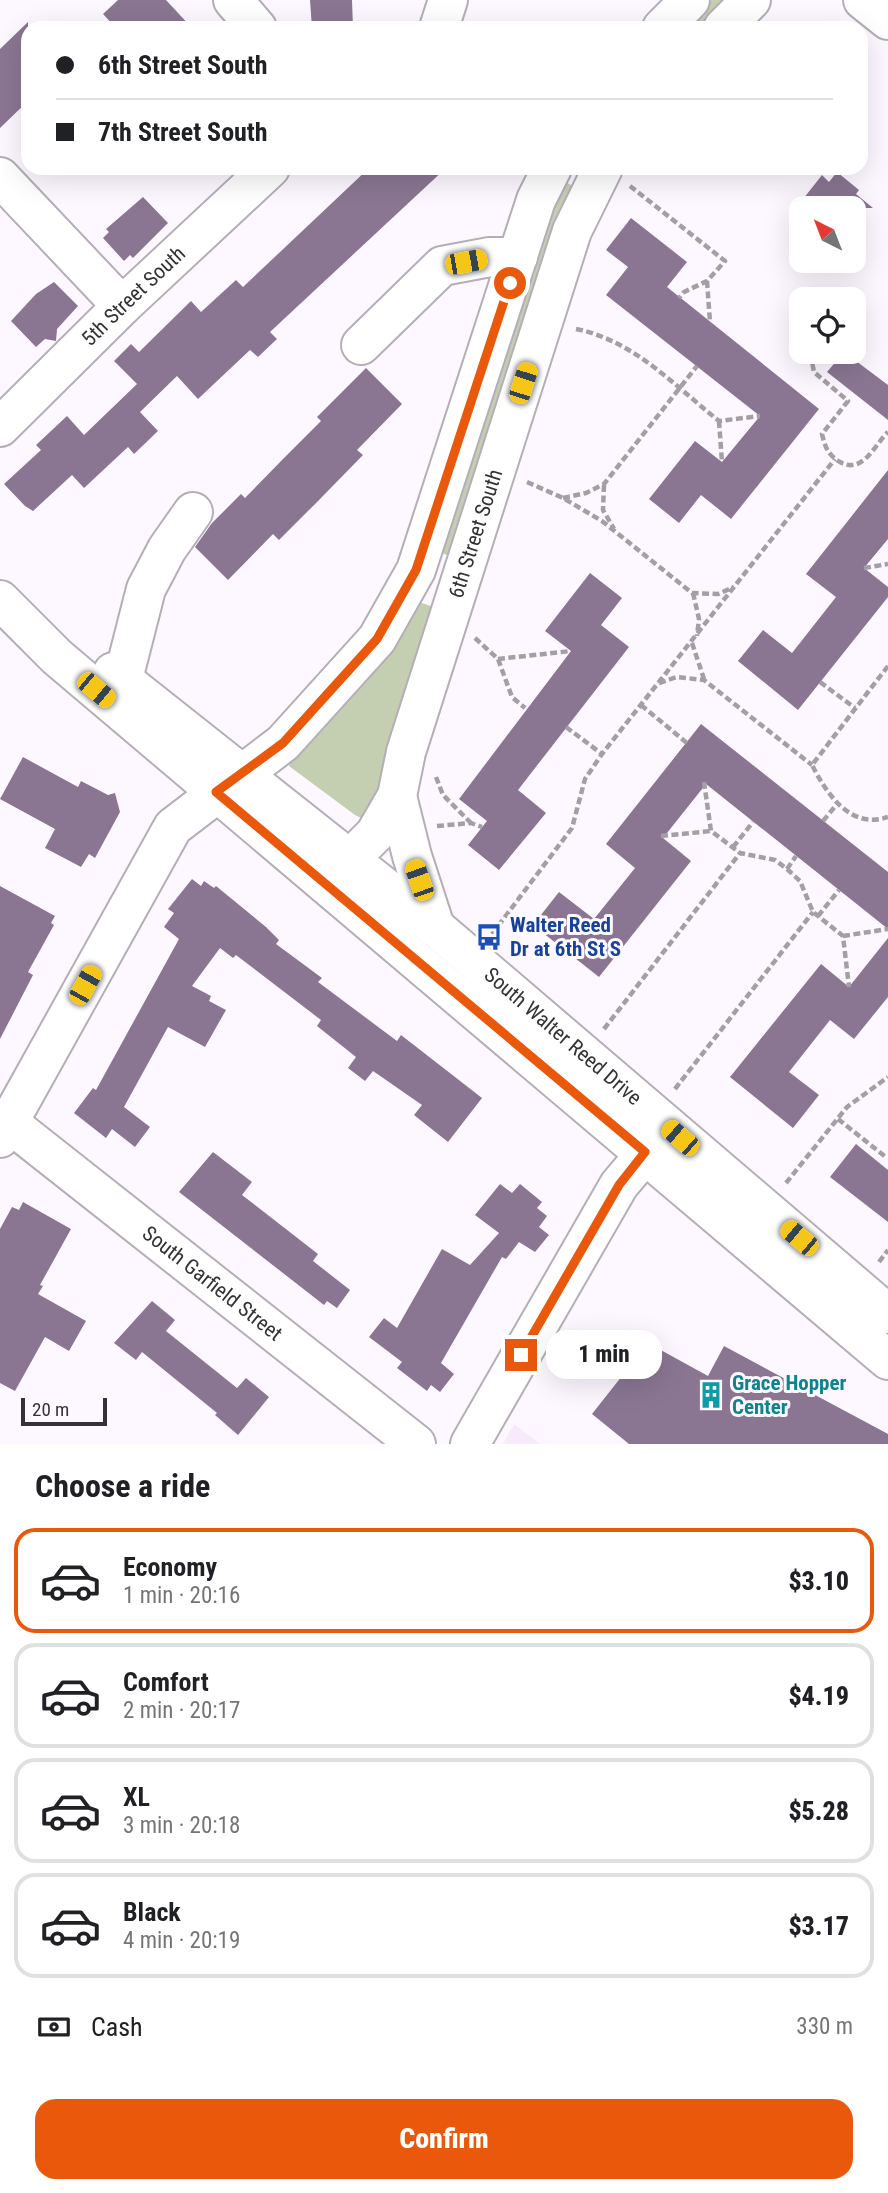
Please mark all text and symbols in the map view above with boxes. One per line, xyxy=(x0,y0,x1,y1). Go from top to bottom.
text: 6th Street South xyxy=(98,50,268,80)
text: 7th Street South xyxy=(98,117,268,147)
north arrow xyxy=(789,196,866,273)
map controls xyxy=(789,196,866,364)
street label: 5th Street South xyxy=(77,241,190,351)
car xyxy=(444,248,489,276)
route start xyxy=(494,267,526,299)
button: locate xyxy=(789,287,866,364)
car xyxy=(507,360,540,406)
street label: 6th Street South xyxy=(444,466,507,601)
car xyxy=(74,668,119,712)
car xyxy=(403,857,436,903)
place label: Walter Reed Dr at 6th St S xyxy=(510,913,621,961)
bus stop icon: Walter Reed Dr at 6th St S xyxy=(474,922,504,952)
car xyxy=(66,962,105,1008)
street label: South Walter Reed Drive xyxy=(480,963,646,1110)
car xyxy=(658,1116,703,1160)
car xyxy=(777,1216,822,1260)
street label: South Garfield Street xyxy=(138,1221,287,1346)
callout: 1 min xyxy=(546,1330,661,1380)
route end xyxy=(505,1339,537,1371)
text: 1 min xyxy=(578,1341,630,1368)
place label: Grace Hopper Center xyxy=(732,1371,847,1419)
building icon: Grace Hopper Center xyxy=(696,1380,726,1410)
scale bar xyxy=(21,1395,107,1427)
text: 20 m xyxy=(32,1398,69,1421)
text: Choose a ride xyxy=(35,1467,210,1505)
icon: car xyxy=(39,1549,102,1612)
text: Economy xyxy=(123,1552,217,1582)
text: $3.10 xyxy=(788,1566,849,1596)
text: 1 min · 20:16 xyxy=(123,1582,240,1609)
icon: car xyxy=(39,1664,102,1727)
text: Comfort xyxy=(123,1667,209,1697)
text: $4.19 xyxy=(788,1681,849,1711)
text: 2 min · 20:17 xyxy=(123,1697,240,1724)
icon: car xyxy=(39,1779,102,1842)
text: XL xyxy=(123,1782,150,1812)
text: $5.28 xyxy=(788,1796,849,1826)
text: 3 min · 20:18 xyxy=(123,1812,240,1839)
icon: car xyxy=(39,1894,102,1957)
text: Black xyxy=(123,1897,181,1927)
text: $3.17 xyxy=(788,1911,849,1941)
text: 4 min · 20:19 xyxy=(123,1927,240,1954)
icon: cash xyxy=(35,2008,73,2046)
text: Cash xyxy=(91,2012,143,2042)
text: 330 m xyxy=(796,2013,853,2040)
button: Confirm xyxy=(35,2099,853,2179)

